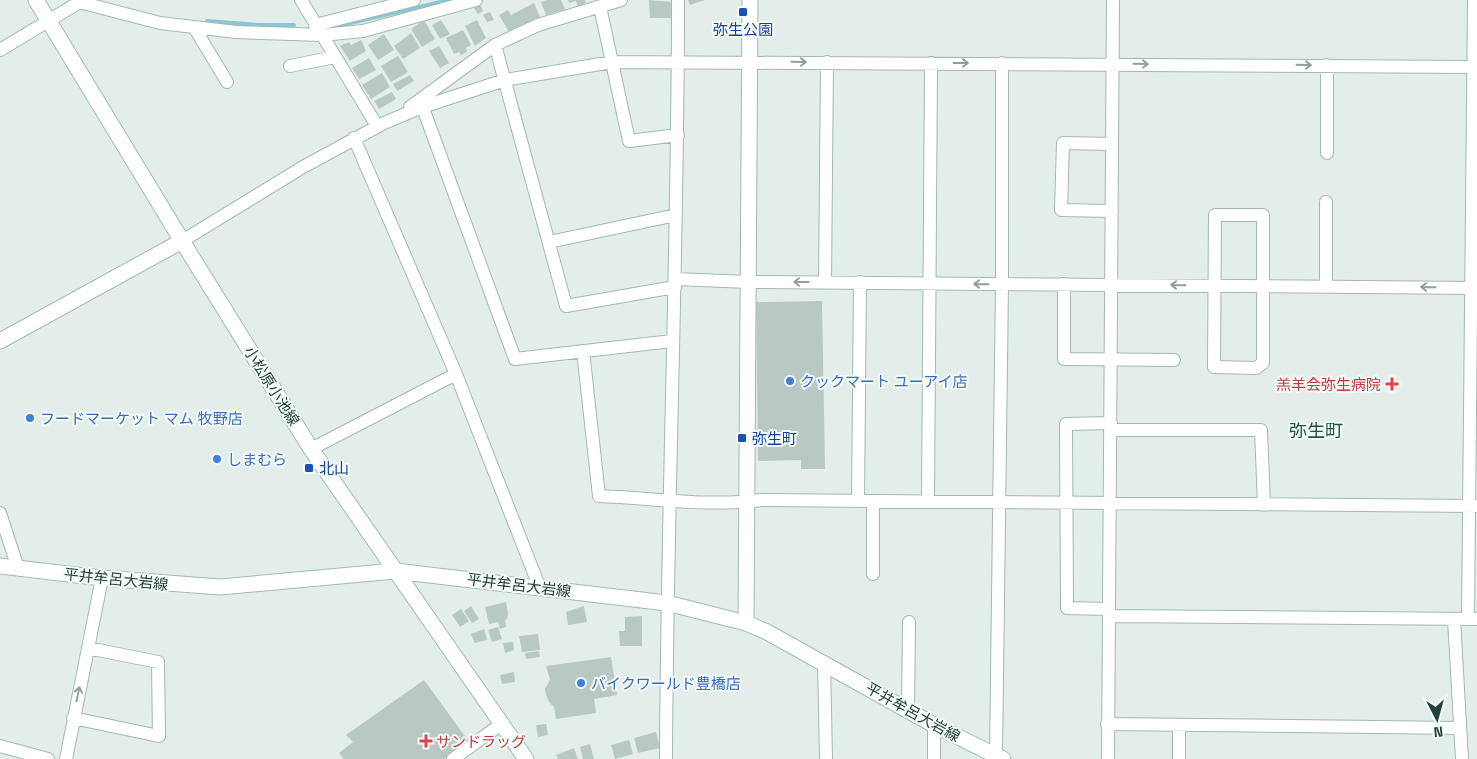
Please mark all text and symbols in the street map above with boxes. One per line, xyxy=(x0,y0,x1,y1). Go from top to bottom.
marker: 弥生公園 xyxy=(737,6,749,18)
place label: 弥生公園 xyxy=(713,20,773,39)
one-way arrow xyxy=(790,57,806,67)
one-way arrow xyxy=(952,58,969,68)
one-way arrow xyxy=(1133,59,1149,68)
one-way arrow xyxy=(1295,60,1311,70)
one-way arrow xyxy=(793,277,810,287)
one-way arrow xyxy=(973,279,990,289)
one-way arrow xyxy=(1171,280,1187,290)
one-way arrow xyxy=(1421,283,1437,292)
street label: 小松原小池線 xyxy=(240,343,304,429)
place label: クックマート ユーアイ店 xyxy=(800,372,968,391)
marker: クックマート ユーアイ店 xyxy=(784,375,796,387)
place label: 羔羊会弥生病院 xyxy=(1276,375,1381,394)
marker: 羔羊会弥生病院 xyxy=(1385,377,1399,391)
place label: フードマーケット マム 牧野店 xyxy=(40,409,243,428)
marker: フードマーケット マム 牧野店 xyxy=(24,412,36,424)
district label: 弥生町 xyxy=(1289,419,1343,442)
place label: 弥生町 xyxy=(752,429,797,448)
marker: 弥生町 xyxy=(736,432,748,444)
place label: しまむら xyxy=(227,450,287,469)
marker: しまむら xyxy=(211,453,223,465)
place label: 北山 xyxy=(319,459,349,478)
marker: 北山 xyxy=(303,462,315,474)
street label: 平井牟呂大岩線 xyxy=(63,564,169,594)
street label: 平井牟呂大岩線 xyxy=(466,569,572,601)
place label: バイクワールド豊橋店 xyxy=(591,674,741,693)
marker: バイクワールド豊橋店 xyxy=(575,677,587,689)
street label: 平井牟呂大岩線 xyxy=(862,678,964,746)
one-way arrow xyxy=(74,686,83,702)
north arrow xyxy=(1412,694,1462,744)
text: N xyxy=(1433,722,1444,741)
place label: サンドラッグ xyxy=(436,732,526,751)
marker: サンドラッグ xyxy=(420,735,432,747)

